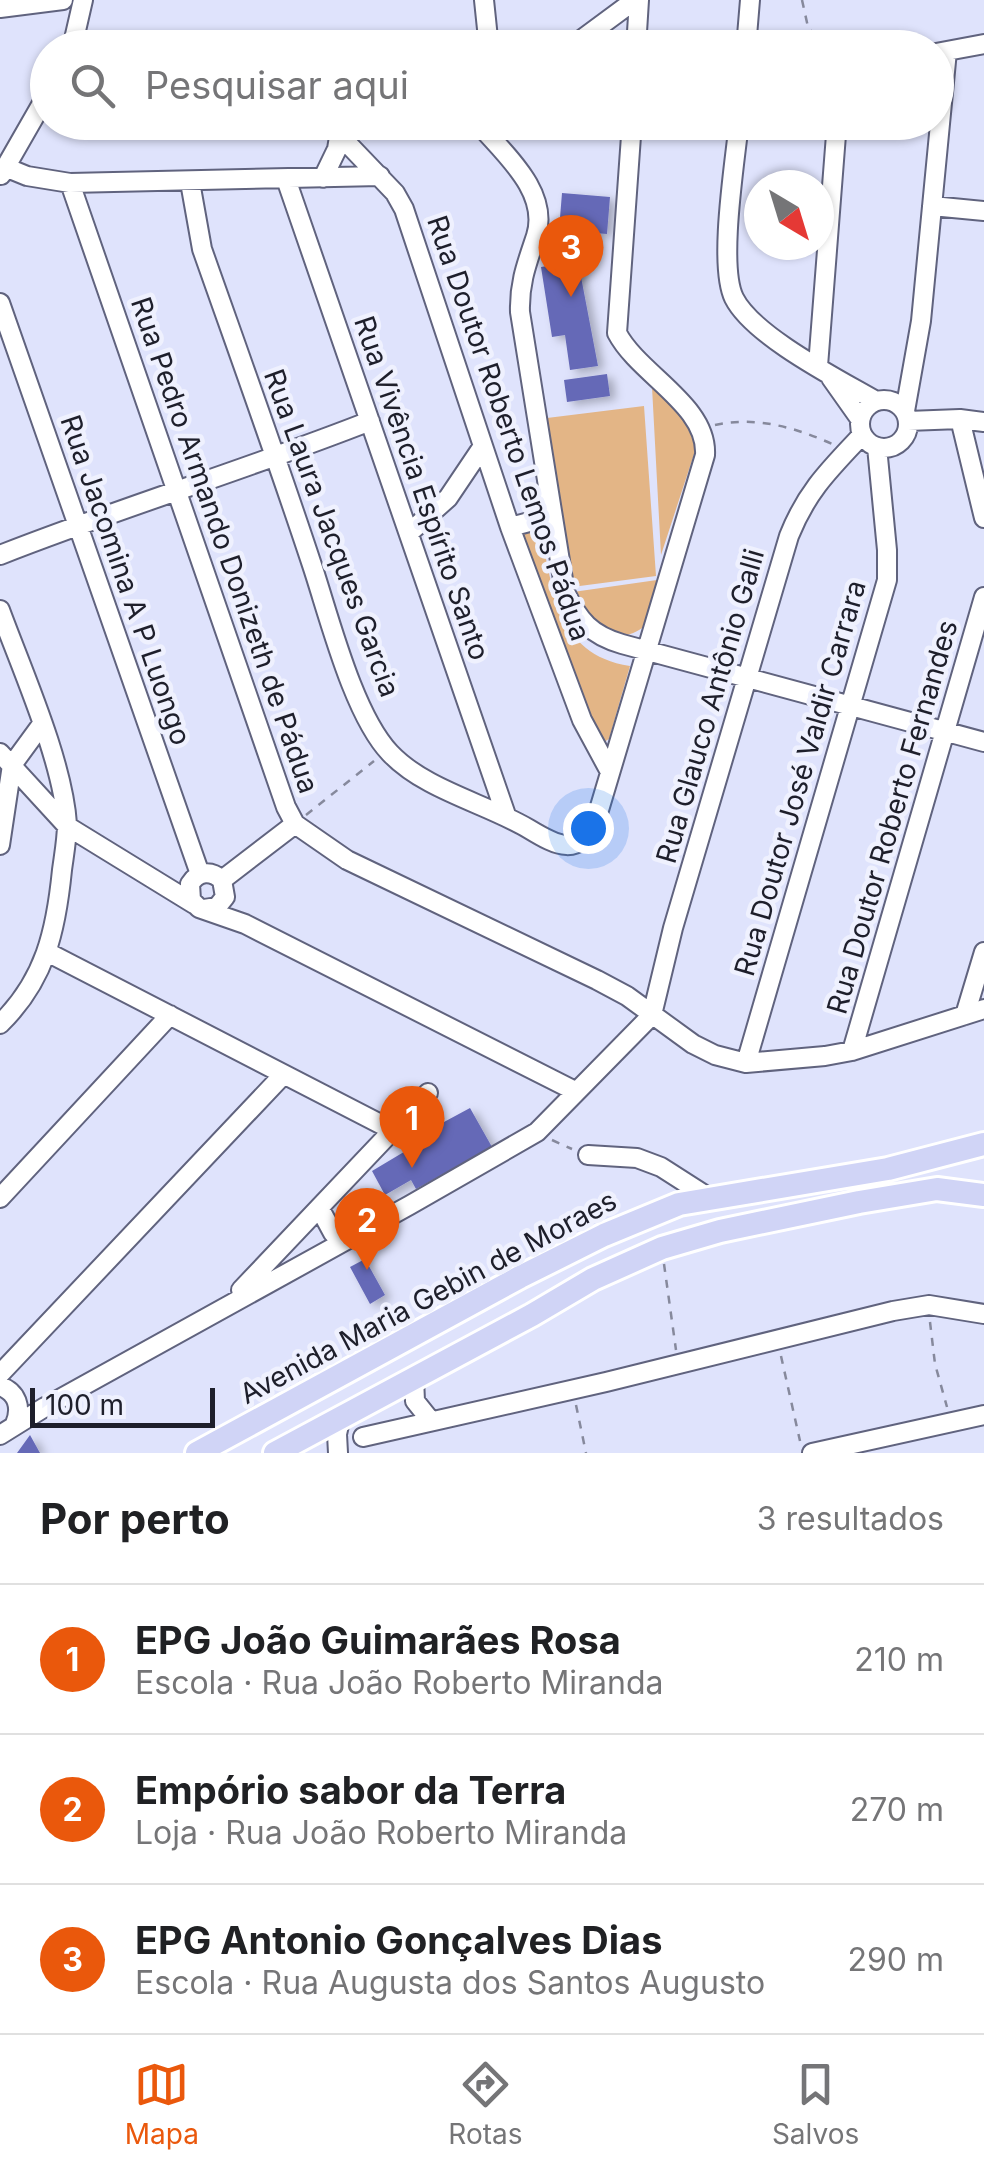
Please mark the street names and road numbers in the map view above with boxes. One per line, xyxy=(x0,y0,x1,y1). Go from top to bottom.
street label: Rua Doutor Roberto Lemos Pádua xyxy=(420,211,598,645)
street label: Rua Pedro Armando Donizeth de Pádua xyxy=(124,292,326,798)
street label: Rua Vivência Espírito Santo xyxy=(347,312,497,664)
street label: Rua Laura Jacques Garcia xyxy=(257,365,407,701)
street label: Rua Jacomina A P Luongo xyxy=(53,411,199,749)
street label: Rua Glauco Antônio Galli xyxy=(649,545,771,867)
street label: Rua Doutor José Valdir Carrara xyxy=(727,576,873,980)
street label: Rua Doutor Roberto Fernandes xyxy=(819,616,965,1018)
street label: Avenida Maria Gebin de Moraes xyxy=(234,1183,622,1411)

